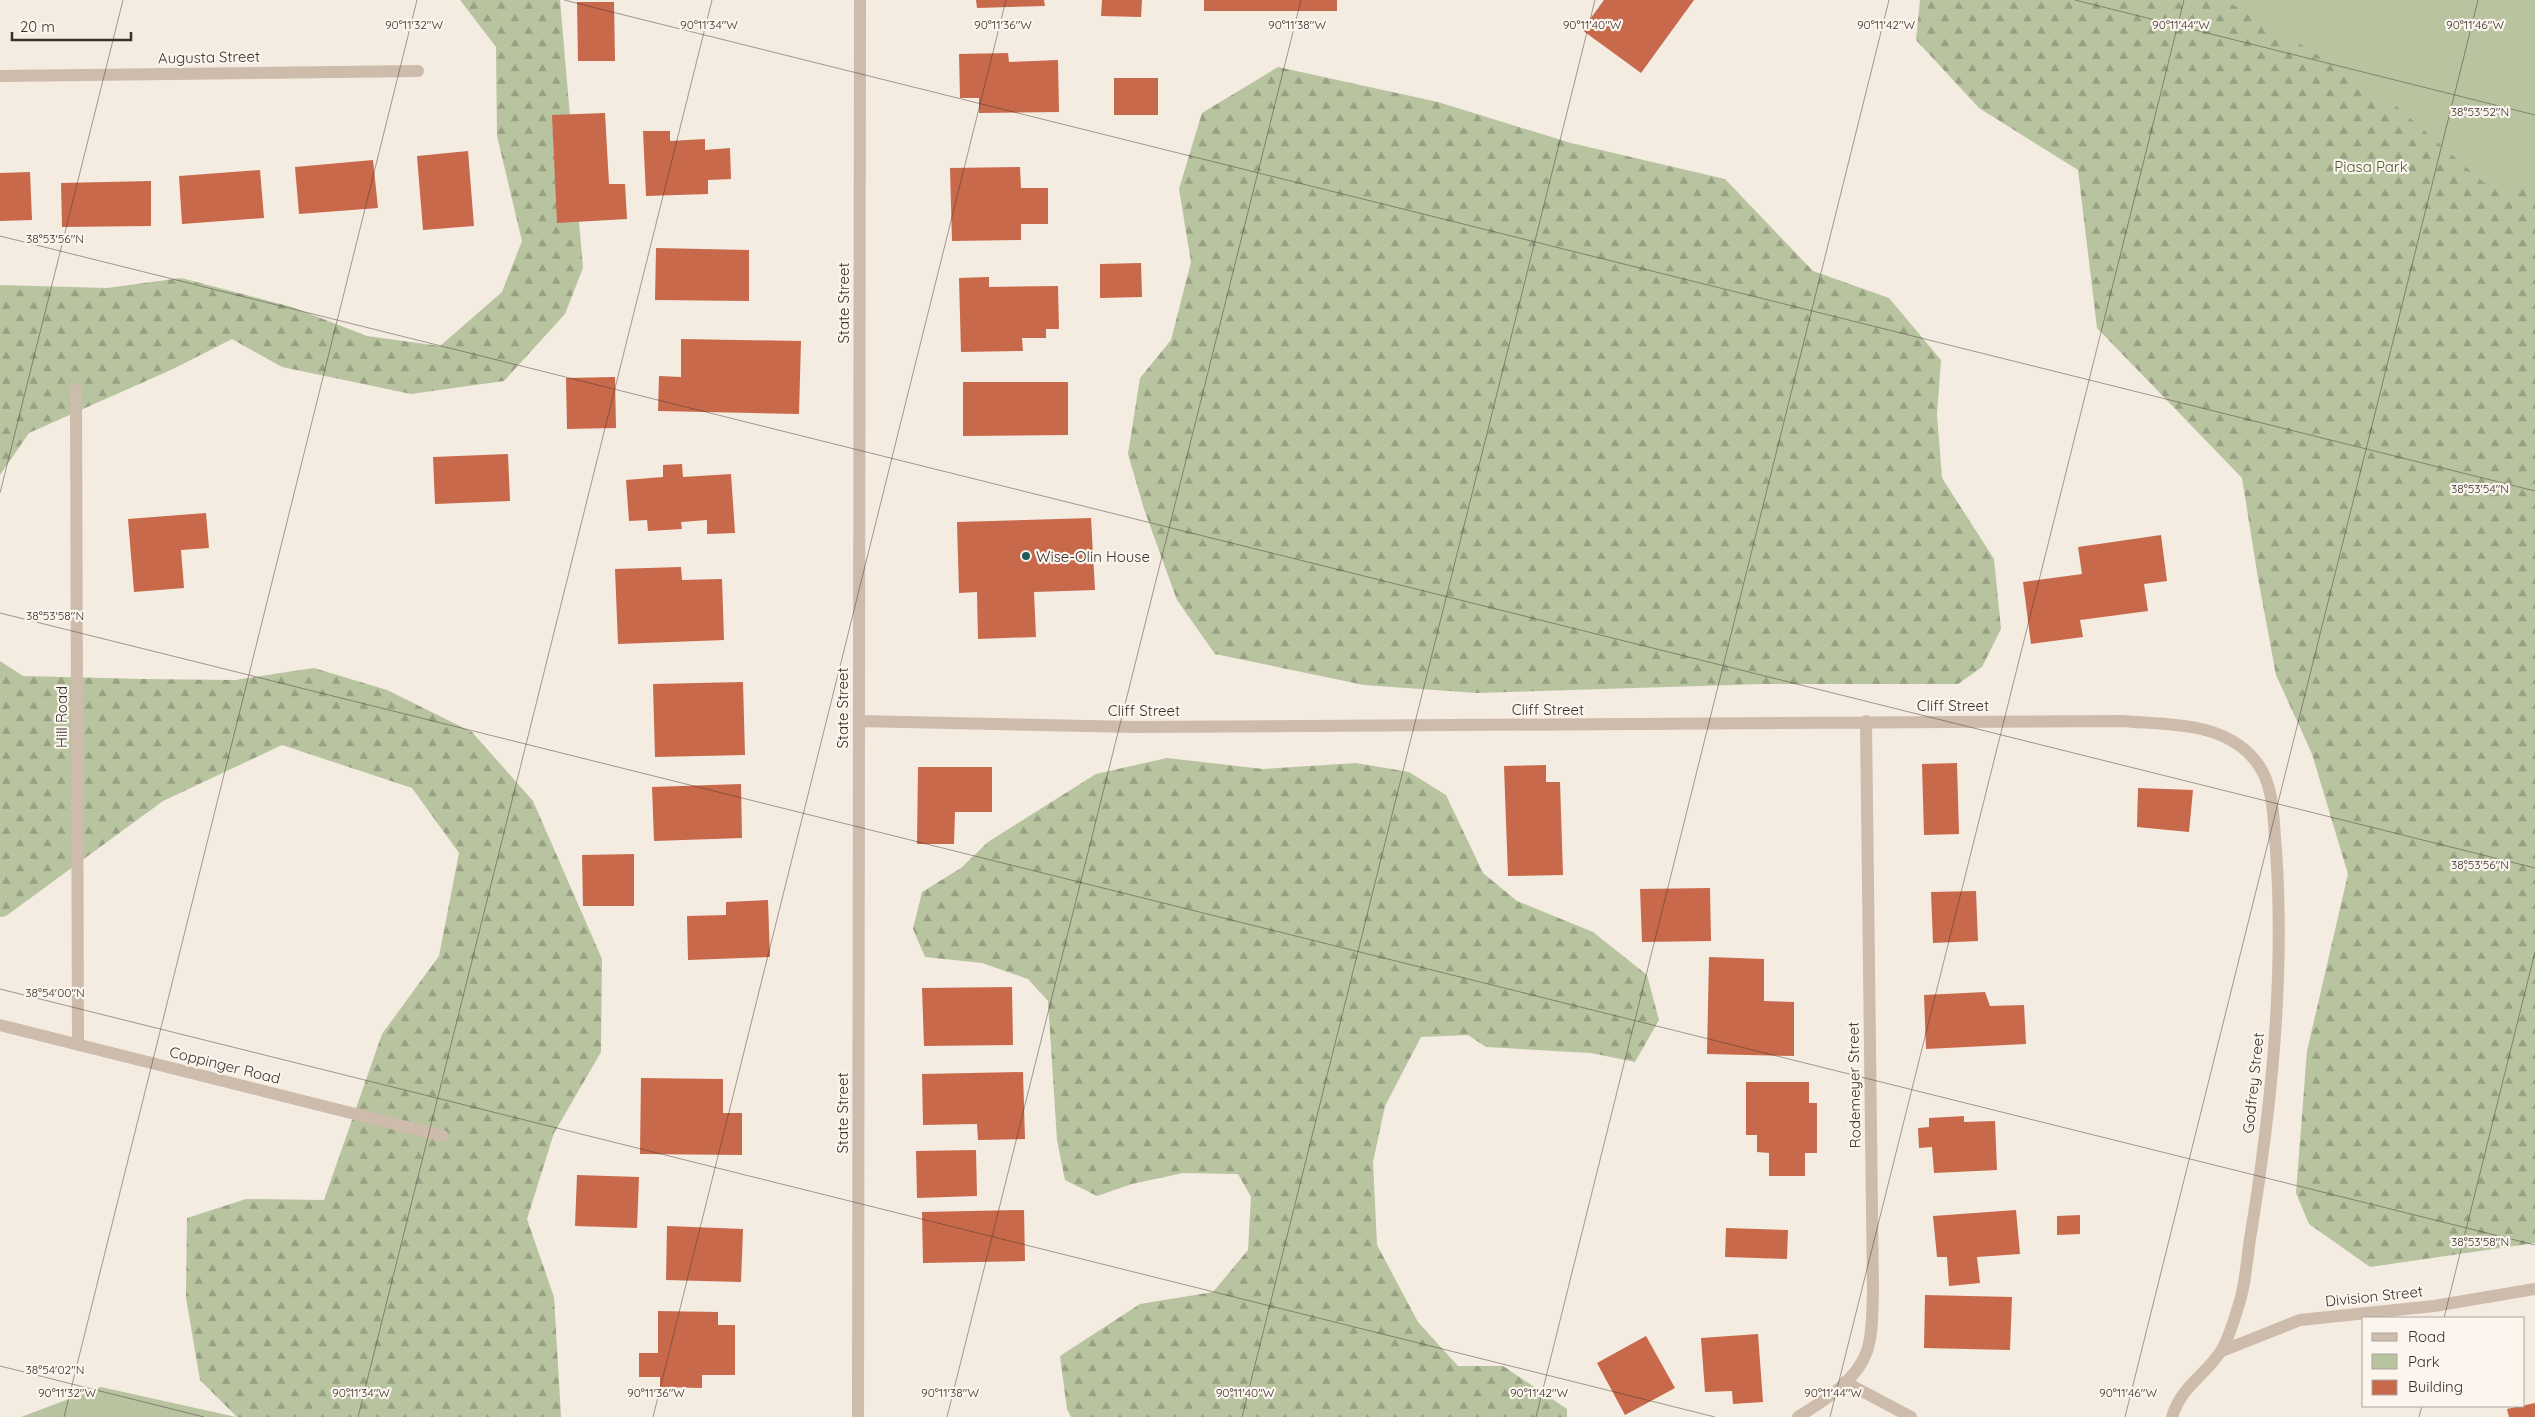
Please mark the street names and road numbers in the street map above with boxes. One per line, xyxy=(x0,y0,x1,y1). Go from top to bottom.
street label: Augusta Street xyxy=(158,47,260,67)
street label: State Street xyxy=(834,262,853,344)
street label: State Street xyxy=(833,667,852,749)
street label: Hill Road xyxy=(52,686,71,748)
street label: Cliff Street xyxy=(1917,696,1989,715)
street label: Cliff Street xyxy=(1512,700,1584,719)
street label: Cliff Street xyxy=(1108,701,1180,720)
street label: Rodemeyer Street xyxy=(1843,1022,1865,1148)
street label: Godfrey Street xyxy=(2238,1032,2268,1134)
street label: Coppinger Road xyxy=(168,1042,282,1088)
street label: State Street xyxy=(833,1072,852,1154)
street label: Division Street xyxy=(2324,1281,2424,1311)

